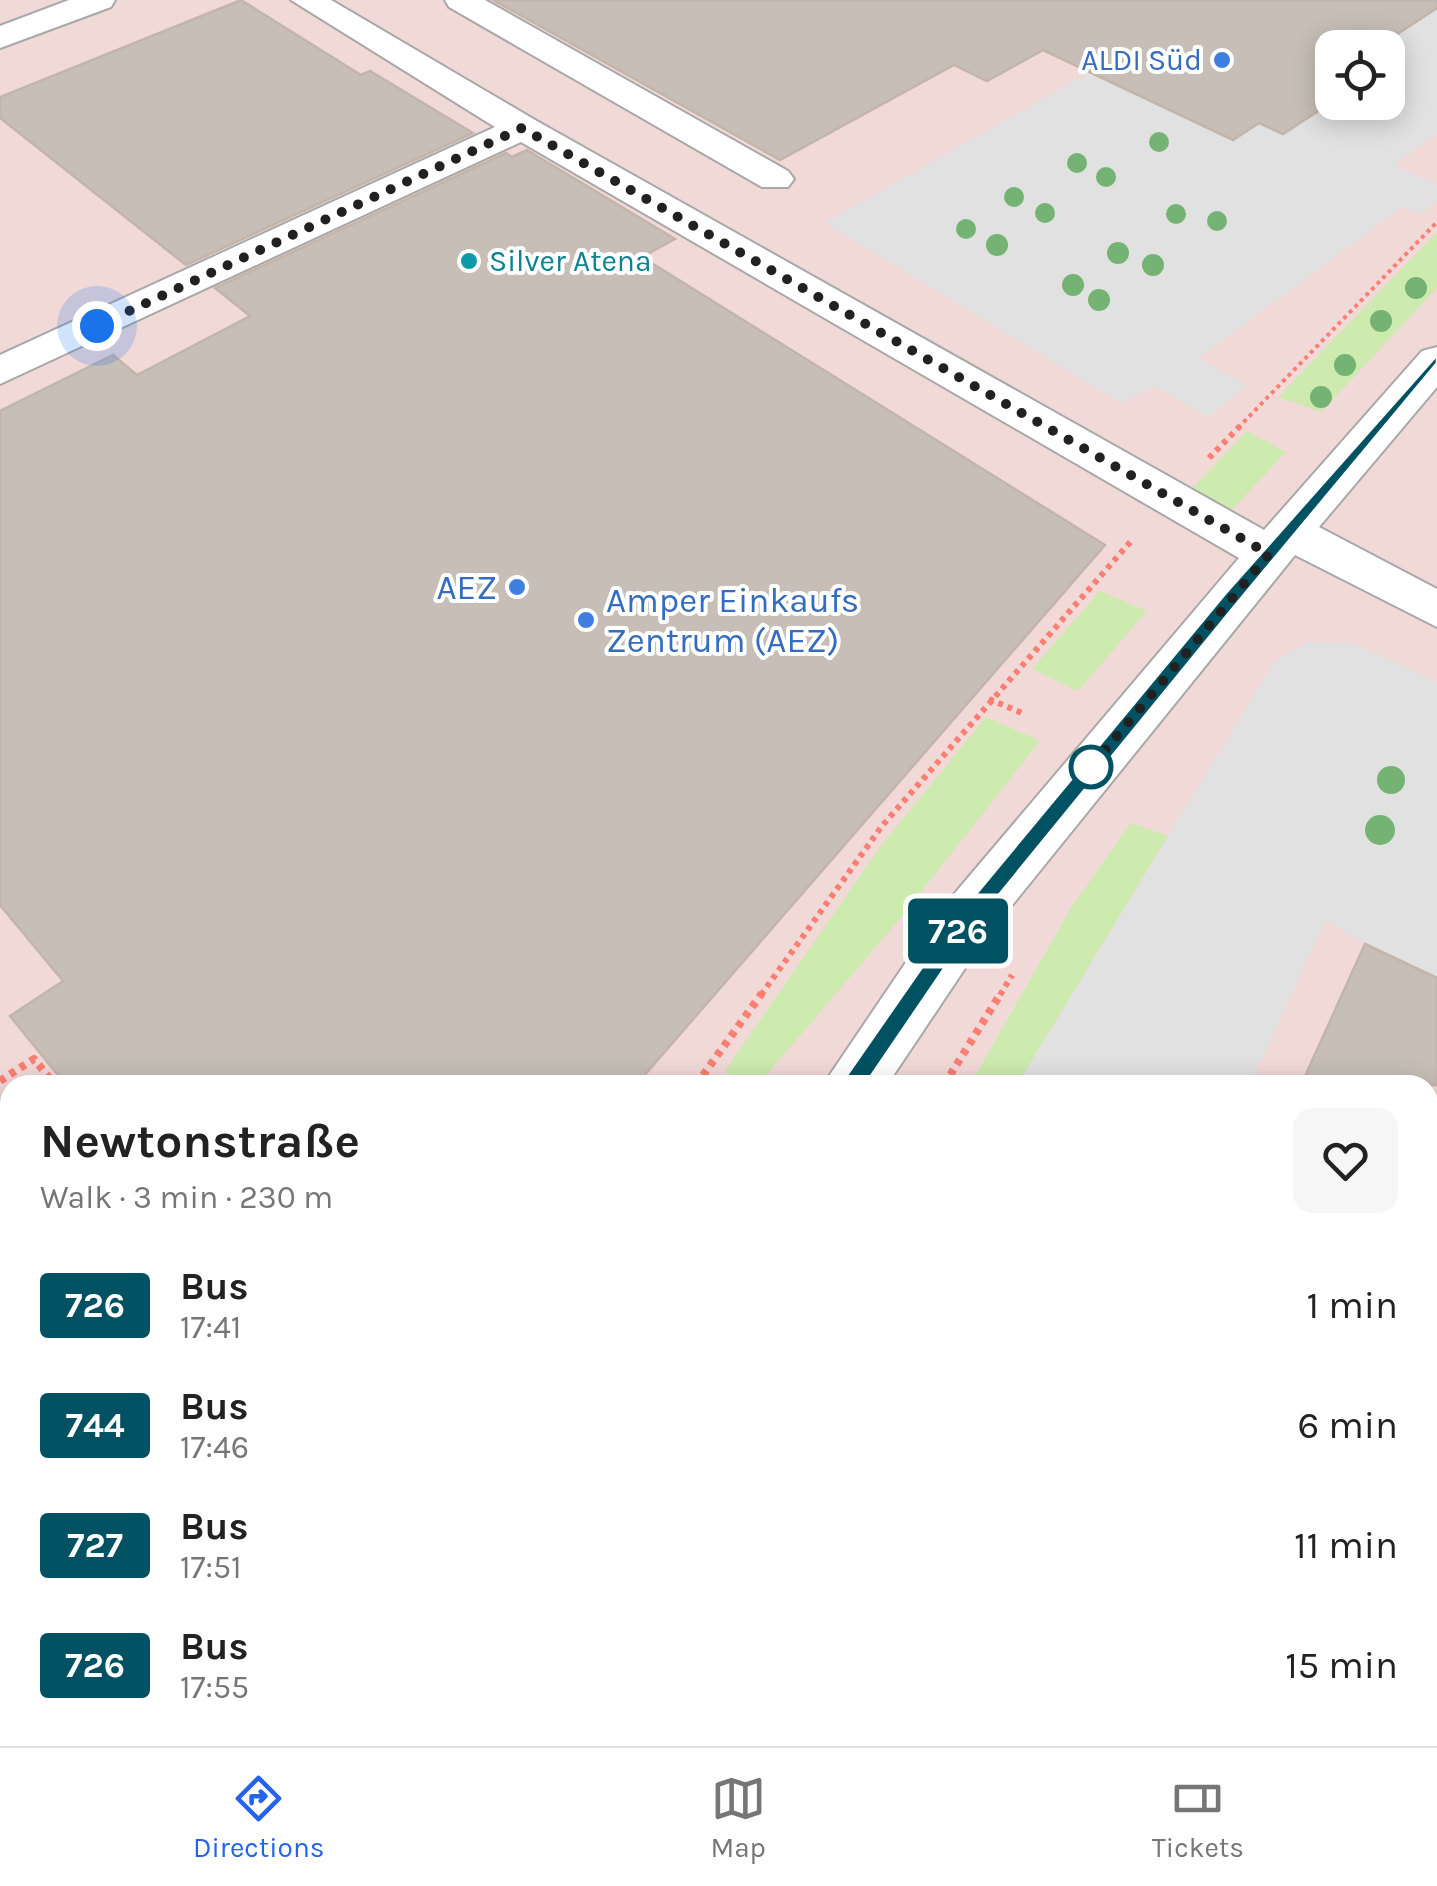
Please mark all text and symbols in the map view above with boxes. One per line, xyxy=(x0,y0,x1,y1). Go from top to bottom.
map controls xyxy=(1315,30,1405,120)
button: locate xyxy=(1315,30,1405,120)
place label: ALDI Süd xyxy=(1081,42,1202,78)
marker: ALDI Süd xyxy=(1211,49,1233,71)
place label: Silver Atena xyxy=(489,243,651,279)
marker: Silver Atena xyxy=(458,250,480,272)
your location xyxy=(72,301,122,351)
place label: AEZ xyxy=(437,567,497,608)
marker: AEZ xyxy=(506,576,528,598)
place label: Amper Einkaufs Zentrum (AEZ) xyxy=(606,580,859,661)
marker: Amper Einkaufs Zentrum (AEZ) xyxy=(575,609,597,631)
unlabelled marker xyxy=(1070,746,1112,788)
line badge: 726 xyxy=(900,898,1016,964)
text: 726 xyxy=(928,911,988,952)
button: heart xyxy=(1293,1108,1398,1213)
text: Newtonstraße xyxy=(40,1113,360,1169)
text: Walk · 3 min · 230 m xyxy=(40,1179,333,1216)
text: Bus xyxy=(180,1264,249,1309)
text: 1 min xyxy=(1307,1283,1398,1328)
text: 726 xyxy=(65,1285,125,1326)
text: 17:41 xyxy=(180,1309,241,1346)
text: Bus xyxy=(180,1384,249,1429)
text: 6 min xyxy=(1297,1403,1398,1448)
text: 744 xyxy=(65,1405,125,1446)
text: 17:46 xyxy=(180,1429,249,1466)
text: Bus xyxy=(180,1504,249,1549)
text: 11 min xyxy=(1294,1523,1398,1568)
text: 727 xyxy=(67,1525,123,1566)
text: 17:51 xyxy=(180,1549,242,1586)
text: Bus xyxy=(180,1624,249,1669)
text: 15 min xyxy=(1285,1643,1398,1688)
text: 726 xyxy=(65,1645,125,1686)
text: 17:55 xyxy=(180,1669,249,1706)
tab: Directions xyxy=(193,1771,325,1864)
tab: Map xyxy=(710,1771,766,1864)
tab: Tickets xyxy=(1152,1771,1244,1864)

